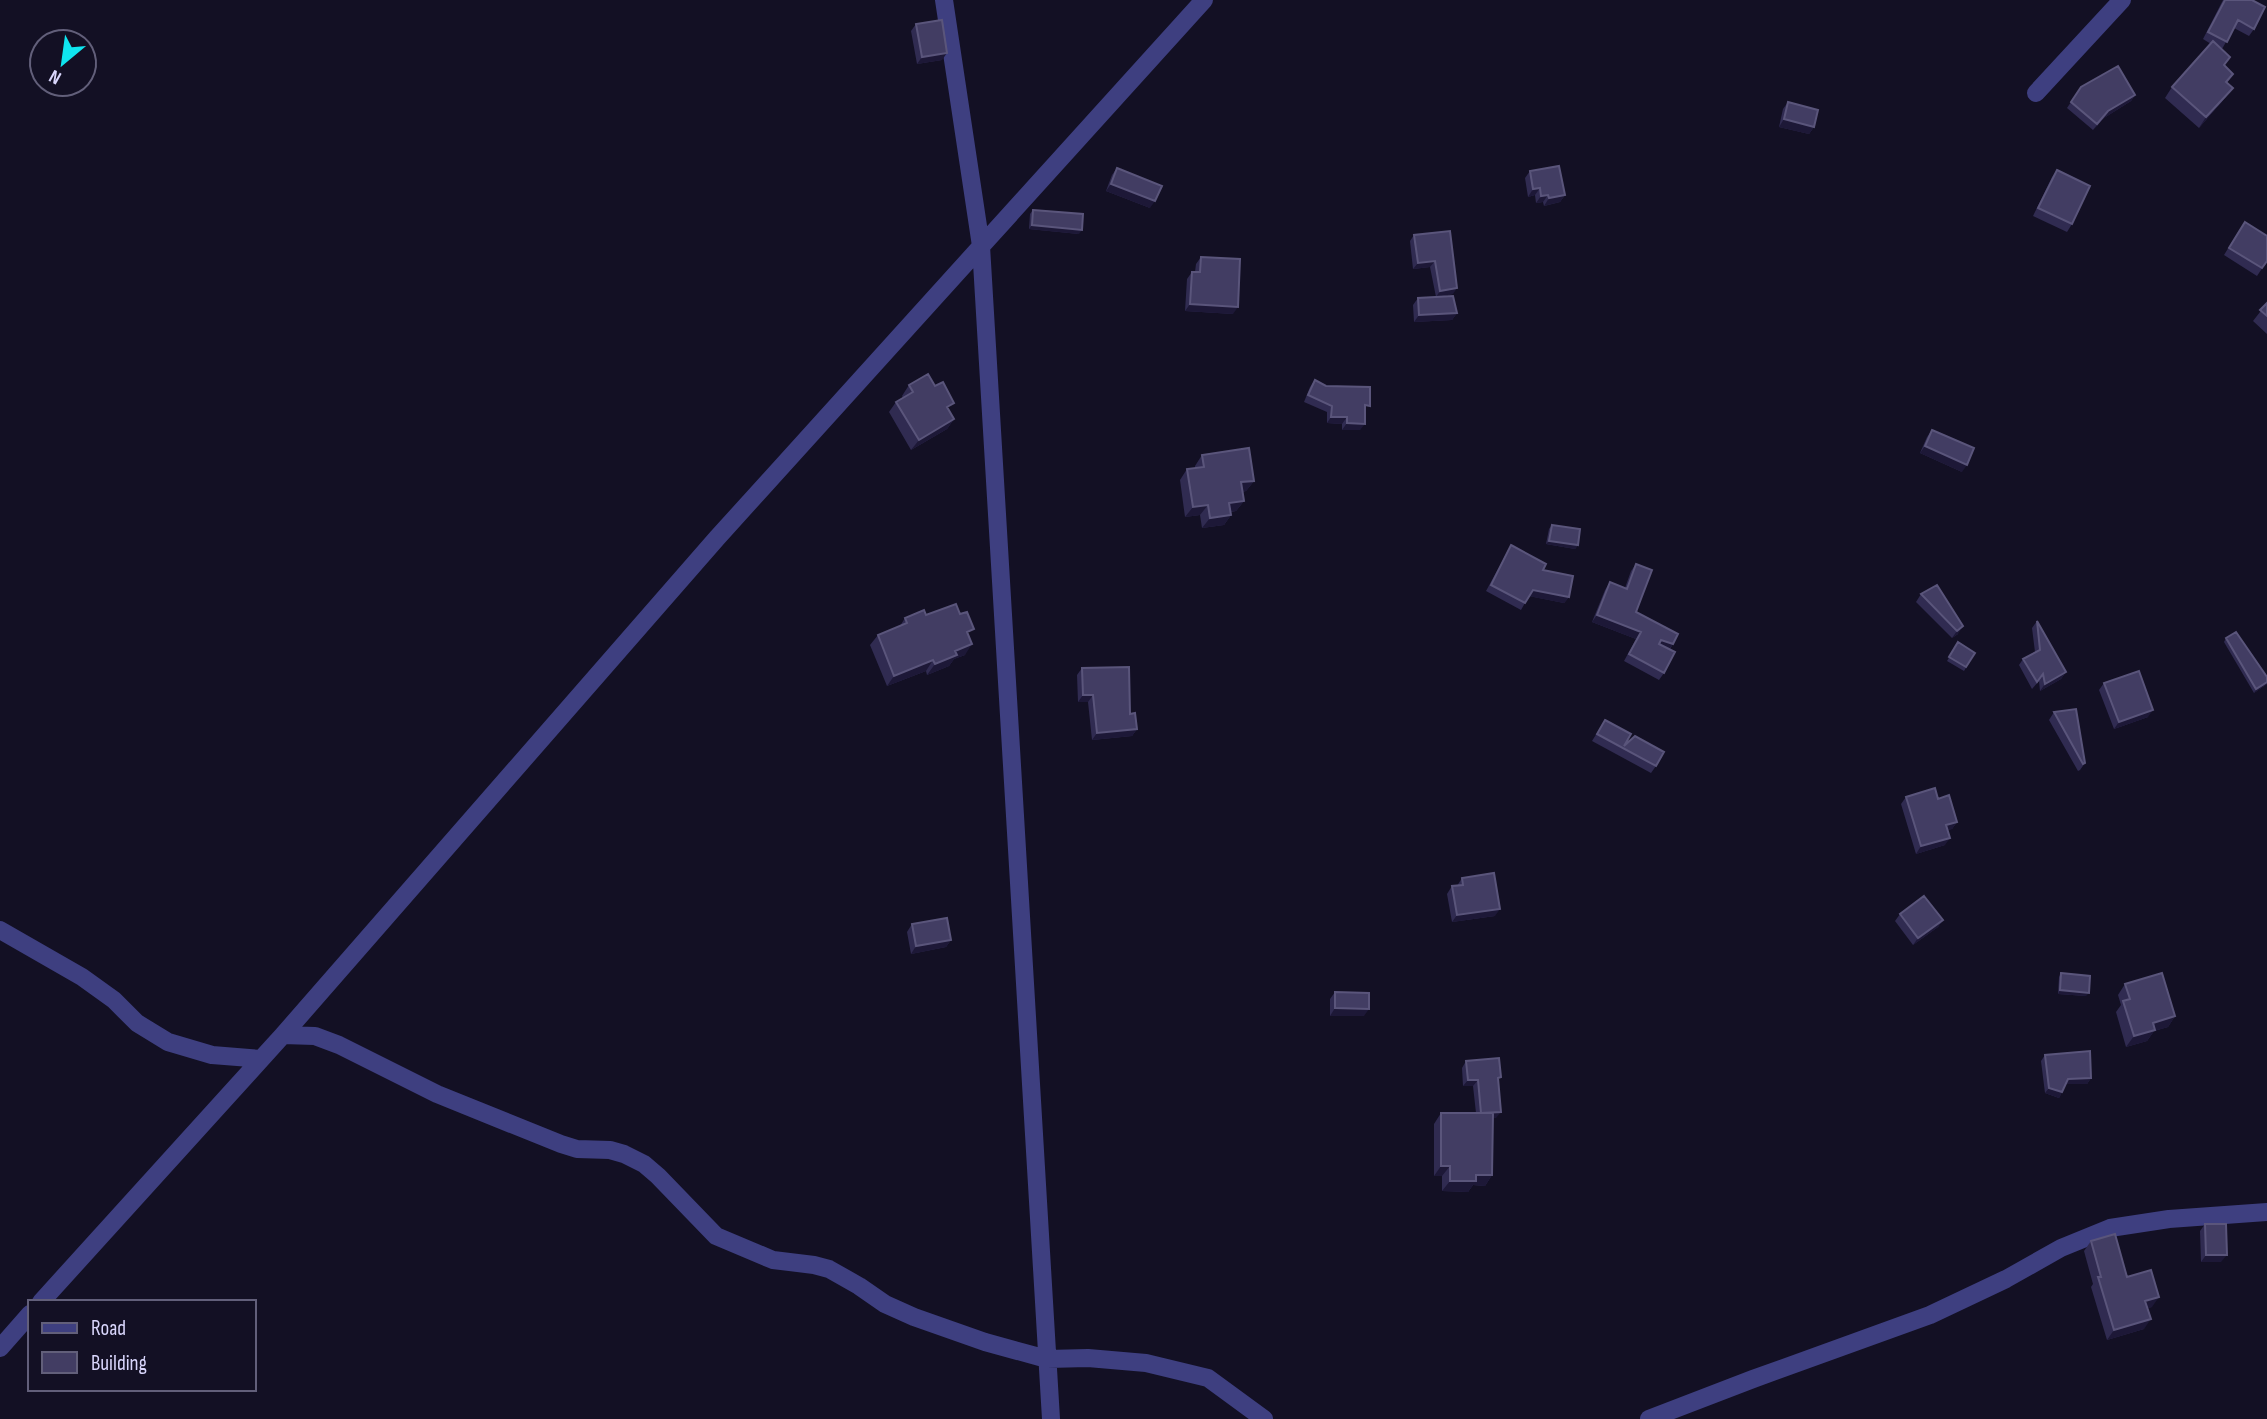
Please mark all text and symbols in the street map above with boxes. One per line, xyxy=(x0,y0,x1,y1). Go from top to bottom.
north arrow xyxy=(28,28,98,98)
text: N xyxy=(45,64,66,89)
legend xyxy=(28,1300,256,1391)
text: Road xyxy=(91,1316,126,1341)
text: Building xyxy=(91,1351,147,1376)

